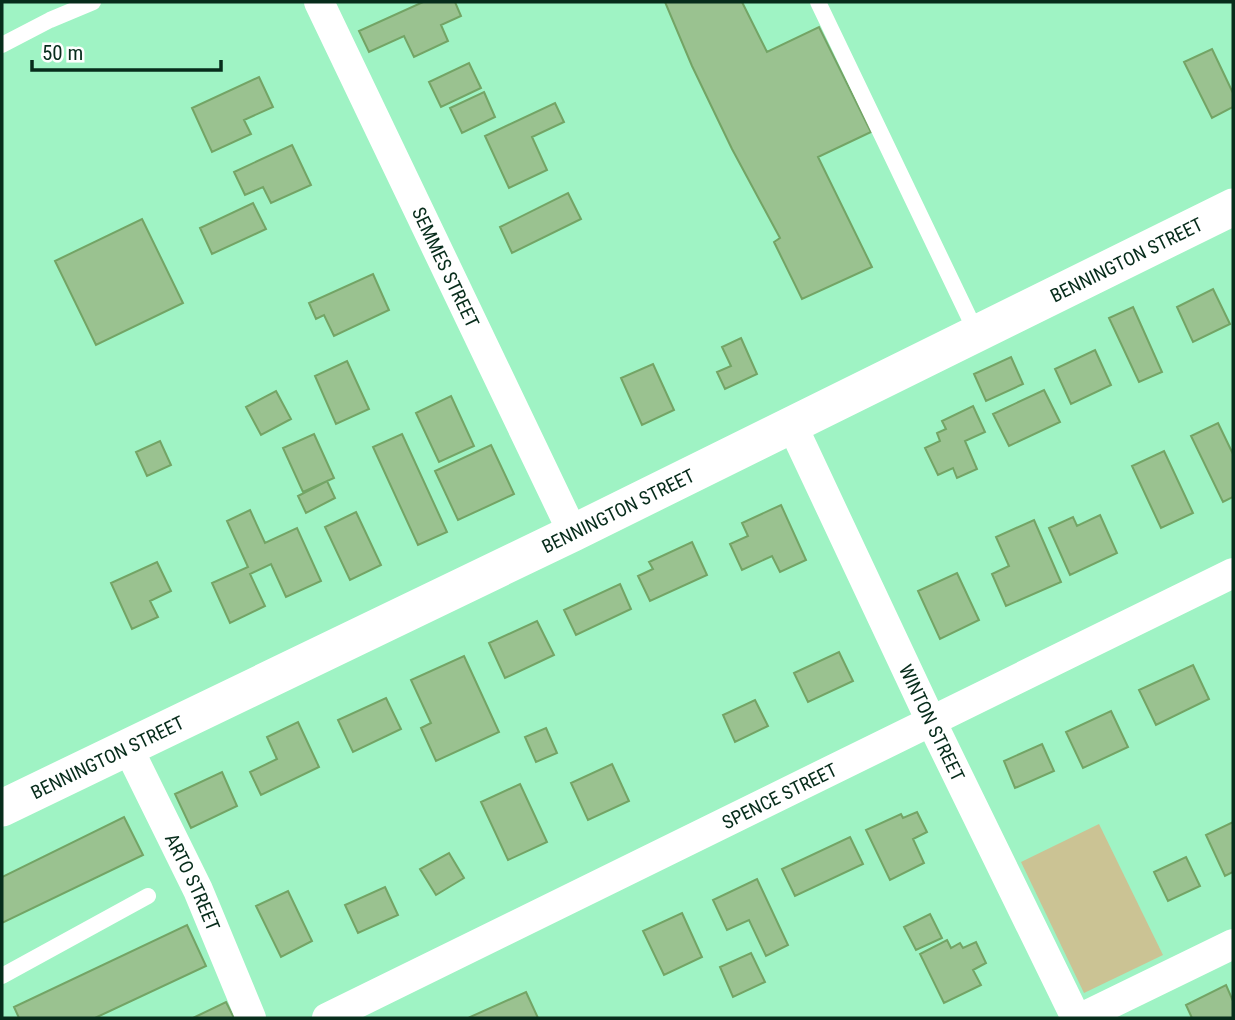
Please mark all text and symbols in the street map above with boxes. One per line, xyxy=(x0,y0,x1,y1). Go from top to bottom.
scale bar xyxy=(32,28,220,72)
text: 50 m xyxy=(42,41,83,65)
street label: SEMMES STREET xyxy=(407,204,484,331)
street label: BENNINGTON STREET xyxy=(1047,213,1207,307)
street label: BENNINGTON STREET xyxy=(538,464,698,558)
street label: WINTON STREET xyxy=(894,661,970,785)
street label: BENNINGTON STREET xyxy=(27,711,188,804)
street label: SPENCE STREET xyxy=(718,758,841,834)
street label: ARTO STREET xyxy=(160,830,225,934)

